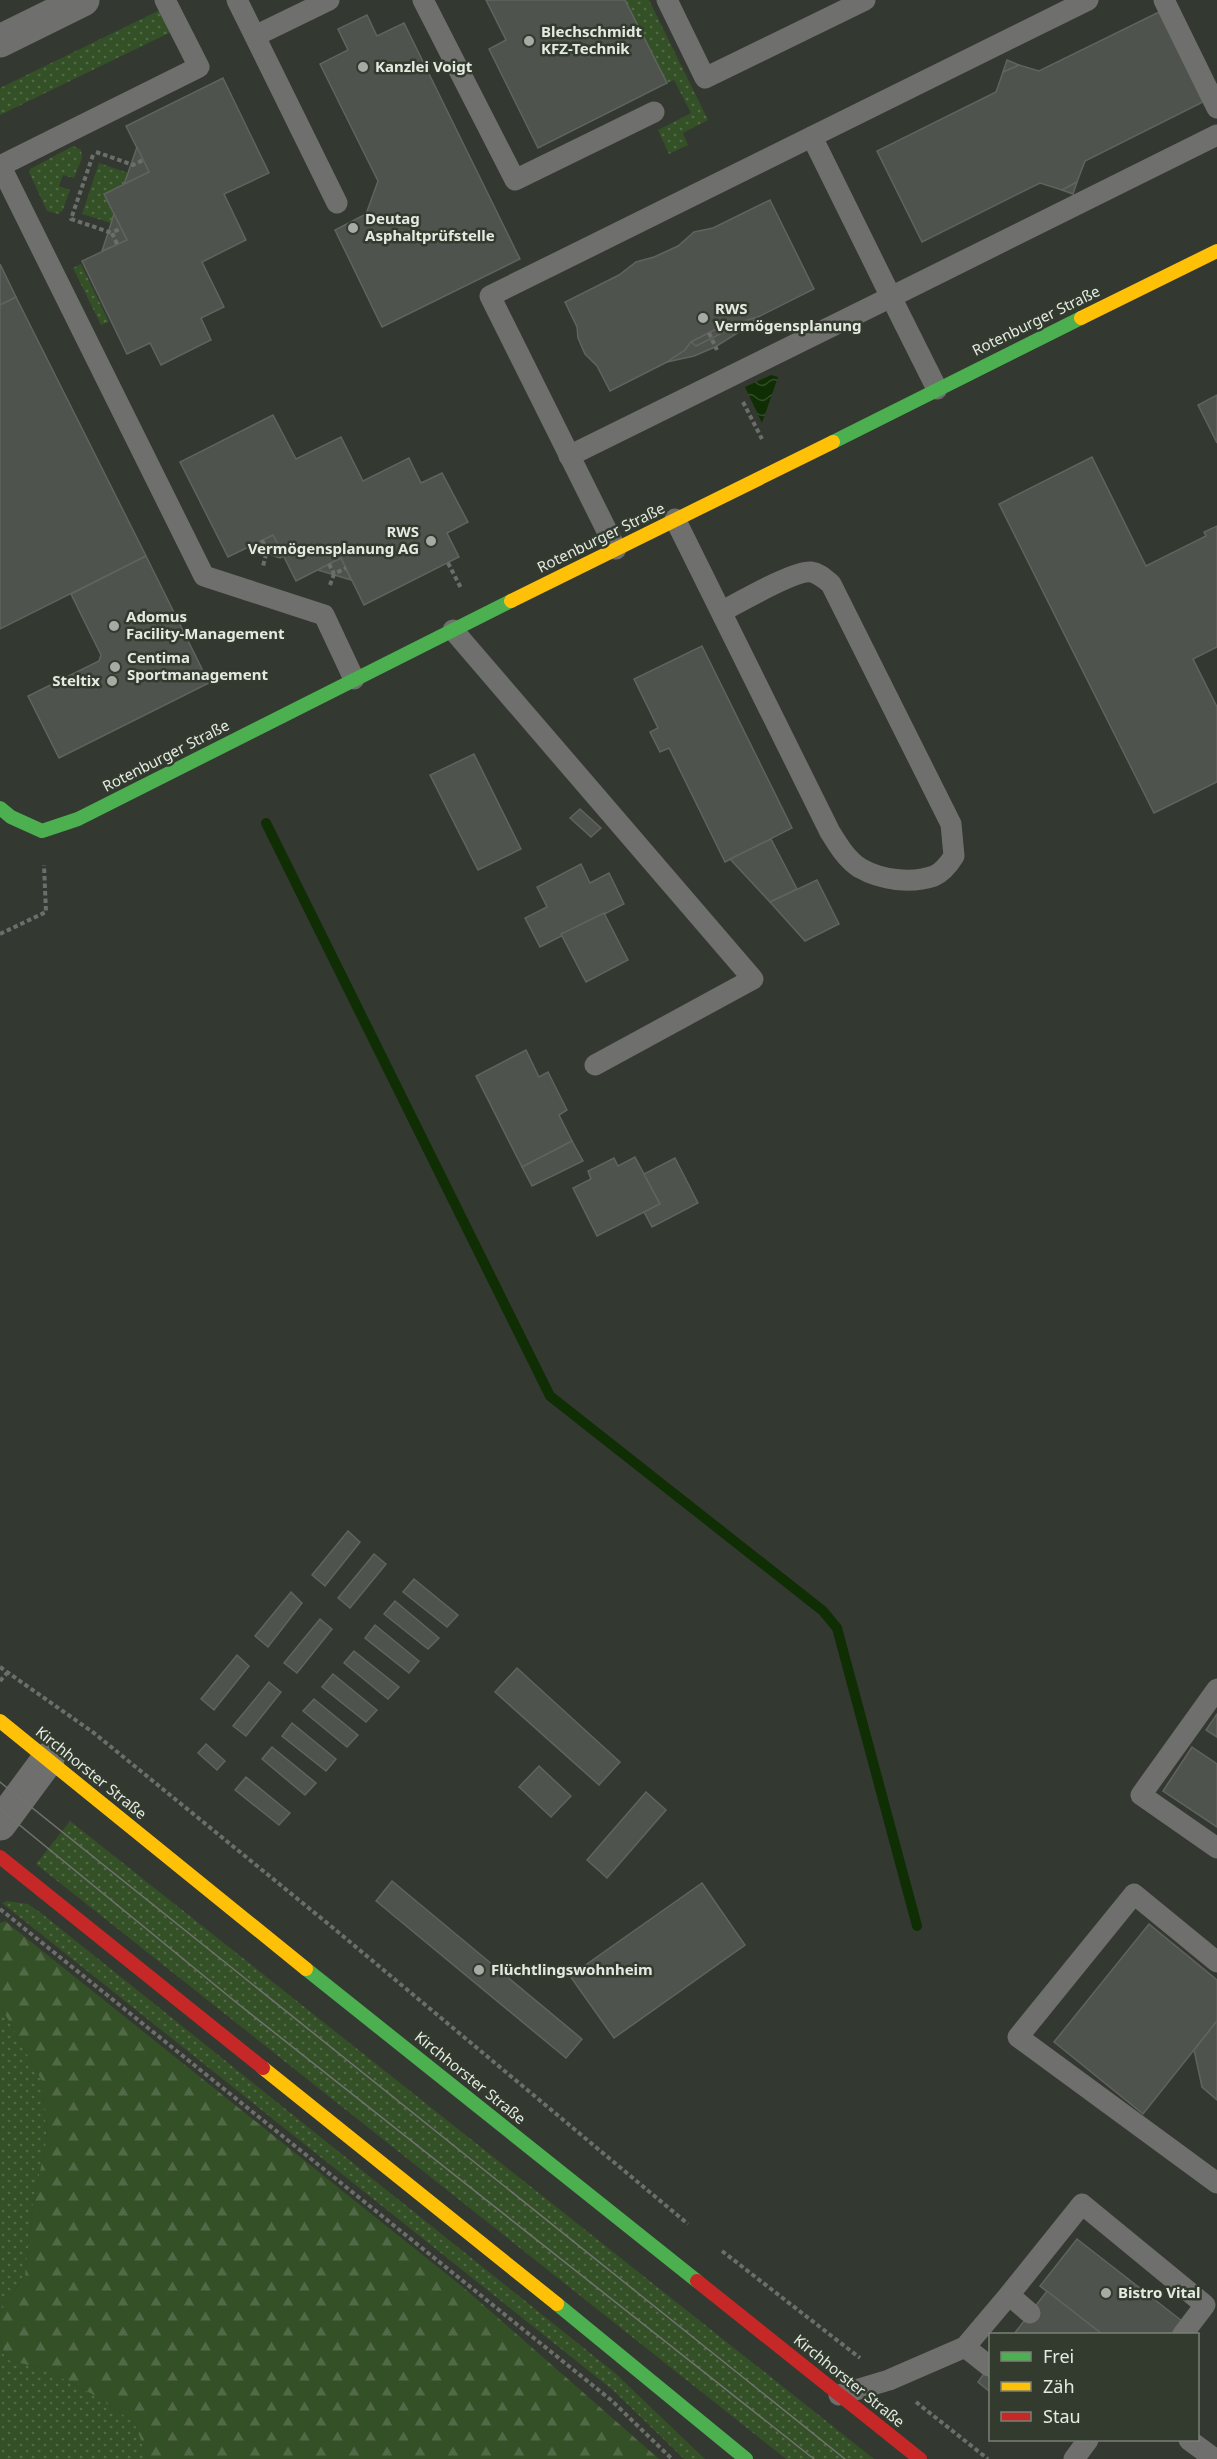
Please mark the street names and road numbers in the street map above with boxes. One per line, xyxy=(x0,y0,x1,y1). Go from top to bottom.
street label: Rotenburger Straße xyxy=(968,280,1103,360)
street label: Rotenburger Straße xyxy=(533,497,668,577)
street label: Rotenburger Straße xyxy=(99,714,232,796)
street label: Kirchhorster Straße xyxy=(32,1721,151,1823)
street label: Kirchhorster Straße xyxy=(411,2026,530,2128)
street label: Kirchhorster Straße xyxy=(790,2329,909,2431)

